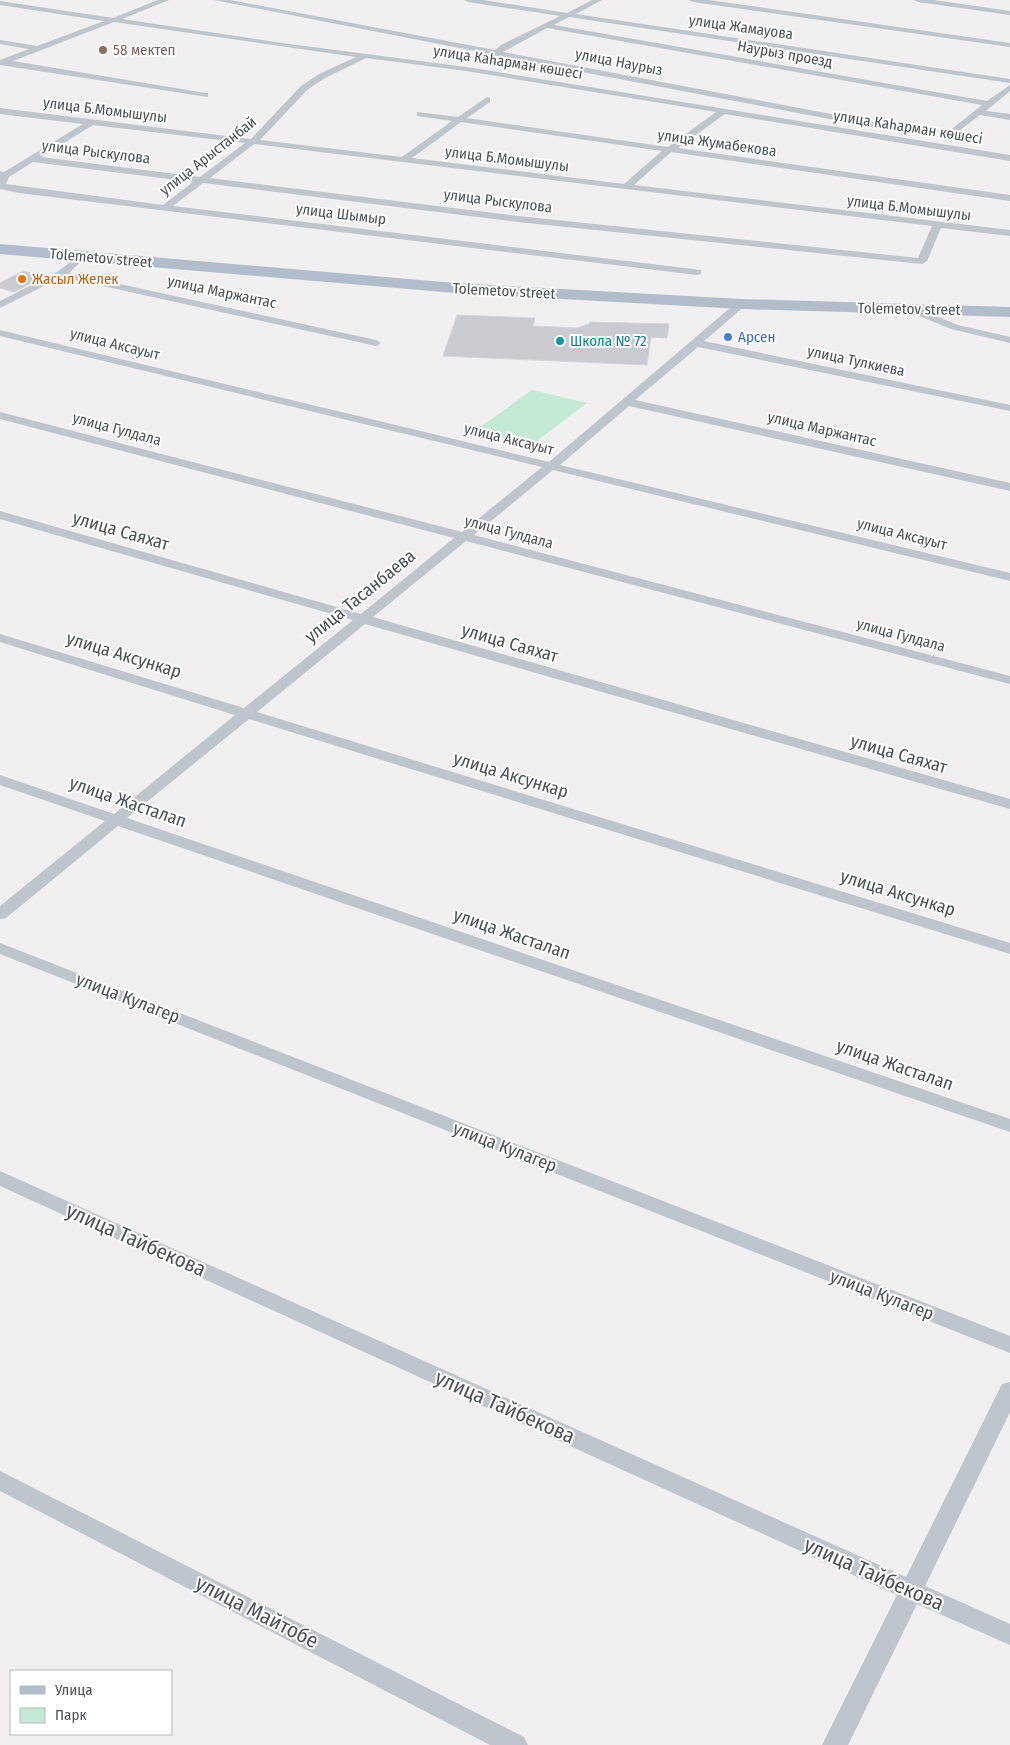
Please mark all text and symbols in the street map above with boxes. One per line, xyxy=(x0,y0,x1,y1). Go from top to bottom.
street label: улица Жамауова xyxy=(688,11,794,43)
street label: Наурыз проезд xyxy=(736,37,834,71)
place label: 58 мектеп xyxy=(113,41,176,59)
street label: улица Каһарман көшесі xyxy=(432,41,584,83)
marker: 58 мектеп xyxy=(97,44,109,56)
street label: улица Наурыз xyxy=(574,45,664,79)
street label: улица Б.Момышулы xyxy=(42,93,168,127)
street label: улица Каһарман көшесі xyxy=(832,106,984,148)
street label: улица Арыстанбай xyxy=(156,113,260,199)
street label: улица Жумабекова xyxy=(656,126,778,160)
street label: улица Рыскулова xyxy=(41,136,151,168)
street label: улица Б.Момышулы xyxy=(444,142,570,176)
street label: улица Рыскулова xyxy=(443,185,553,217)
street label: улица Б.Момышулы xyxy=(846,191,972,225)
street label: улица Шымыр xyxy=(295,200,387,228)
street label: Tolemetov street xyxy=(49,245,153,271)
place label: Жасыл Желек xyxy=(32,270,118,288)
street label: улица Маржантас xyxy=(166,272,279,312)
marker: Жасыл Желек xyxy=(16,273,28,285)
street label: Tolemetov street xyxy=(452,279,556,303)
street label: Tolemetov street xyxy=(857,299,961,319)
street label: улица Аксауыт xyxy=(68,324,163,364)
place label: Арсен xyxy=(738,328,775,346)
marker: Арсен xyxy=(722,331,734,343)
place label: Школа № 72 xyxy=(570,332,647,350)
marker: Школа № 72 xyxy=(554,335,566,347)
street label: улица Тулкиева xyxy=(806,342,906,380)
street label: улица Маржантас xyxy=(766,408,879,450)
street label: улица Гулдала xyxy=(71,409,163,449)
street label: улица Аксауыт xyxy=(462,419,557,459)
street label: улица Саяхат xyxy=(70,507,172,555)
street label: улица Гулдала xyxy=(463,512,555,552)
street label: улица Аксауыт xyxy=(855,514,950,554)
street label: улица Тасанбаева xyxy=(300,545,420,647)
street label: улица Гулдала xyxy=(855,615,947,655)
street label: улица Саяхат xyxy=(459,619,561,667)
street label: улица Аксункар xyxy=(64,627,184,683)
street label: улица Саяхат xyxy=(848,730,950,778)
street label: улица Аксункар xyxy=(451,747,571,803)
street label: улица Жасталап xyxy=(67,772,189,832)
street label: улица Аксункар xyxy=(838,865,958,921)
street label: улица Жасталап xyxy=(451,904,573,964)
street label: улица Кулагер xyxy=(73,968,183,1028)
street label: улица Жасталап xyxy=(834,1035,956,1095)
street label: улица Кулагер xyxy=(450,1117,560,1177)
street label: улица Тайбекова xyxy=(62,1198,210,1282)
street label: улица Кулагер xyxy=(827,1265,937,1325)
street label: улица Тайбекова xyxy=(431,1365,579,1449)
street label: улица Тайбекова xyxy=(800,1532,948,1616)
street label: улица Майтобе xyxy=(191,1570,323,1654)
legend xyxy=(10,1670,172,1735)
text: Улица xyxy=(54,1681,93,1699)
text: Парк xyxy=(55,1706,86,1724)

